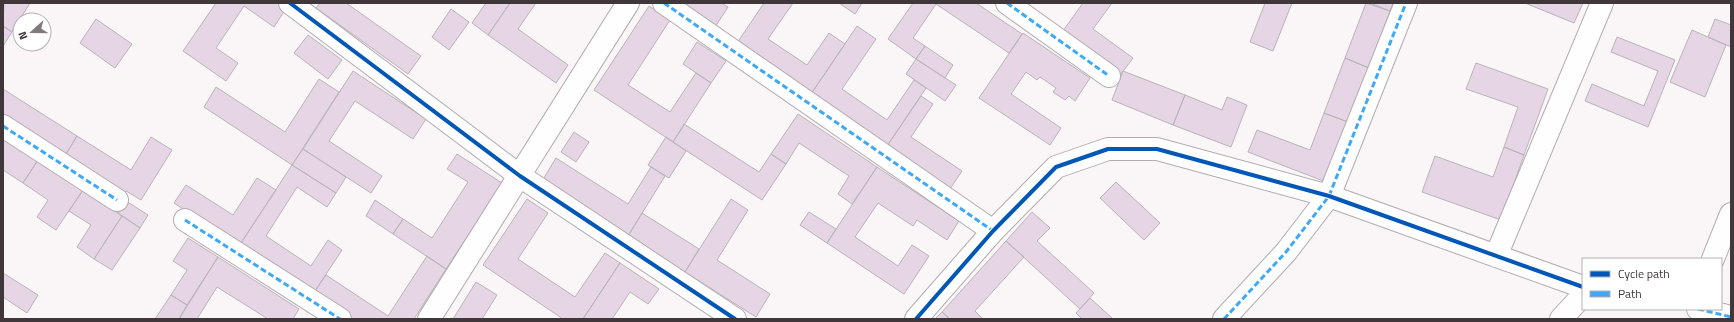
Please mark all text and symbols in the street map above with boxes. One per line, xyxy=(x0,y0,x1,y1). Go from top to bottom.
north arrow xyxy=(12,12,52,52)
text: N xyxy=(14,29,31,42)
legend xyxy=(1582,258,1722,310)
text: Cycle path xyxy=(1618,264,1670,283)
text: Path xyxy=(1618,284,1642,303)

